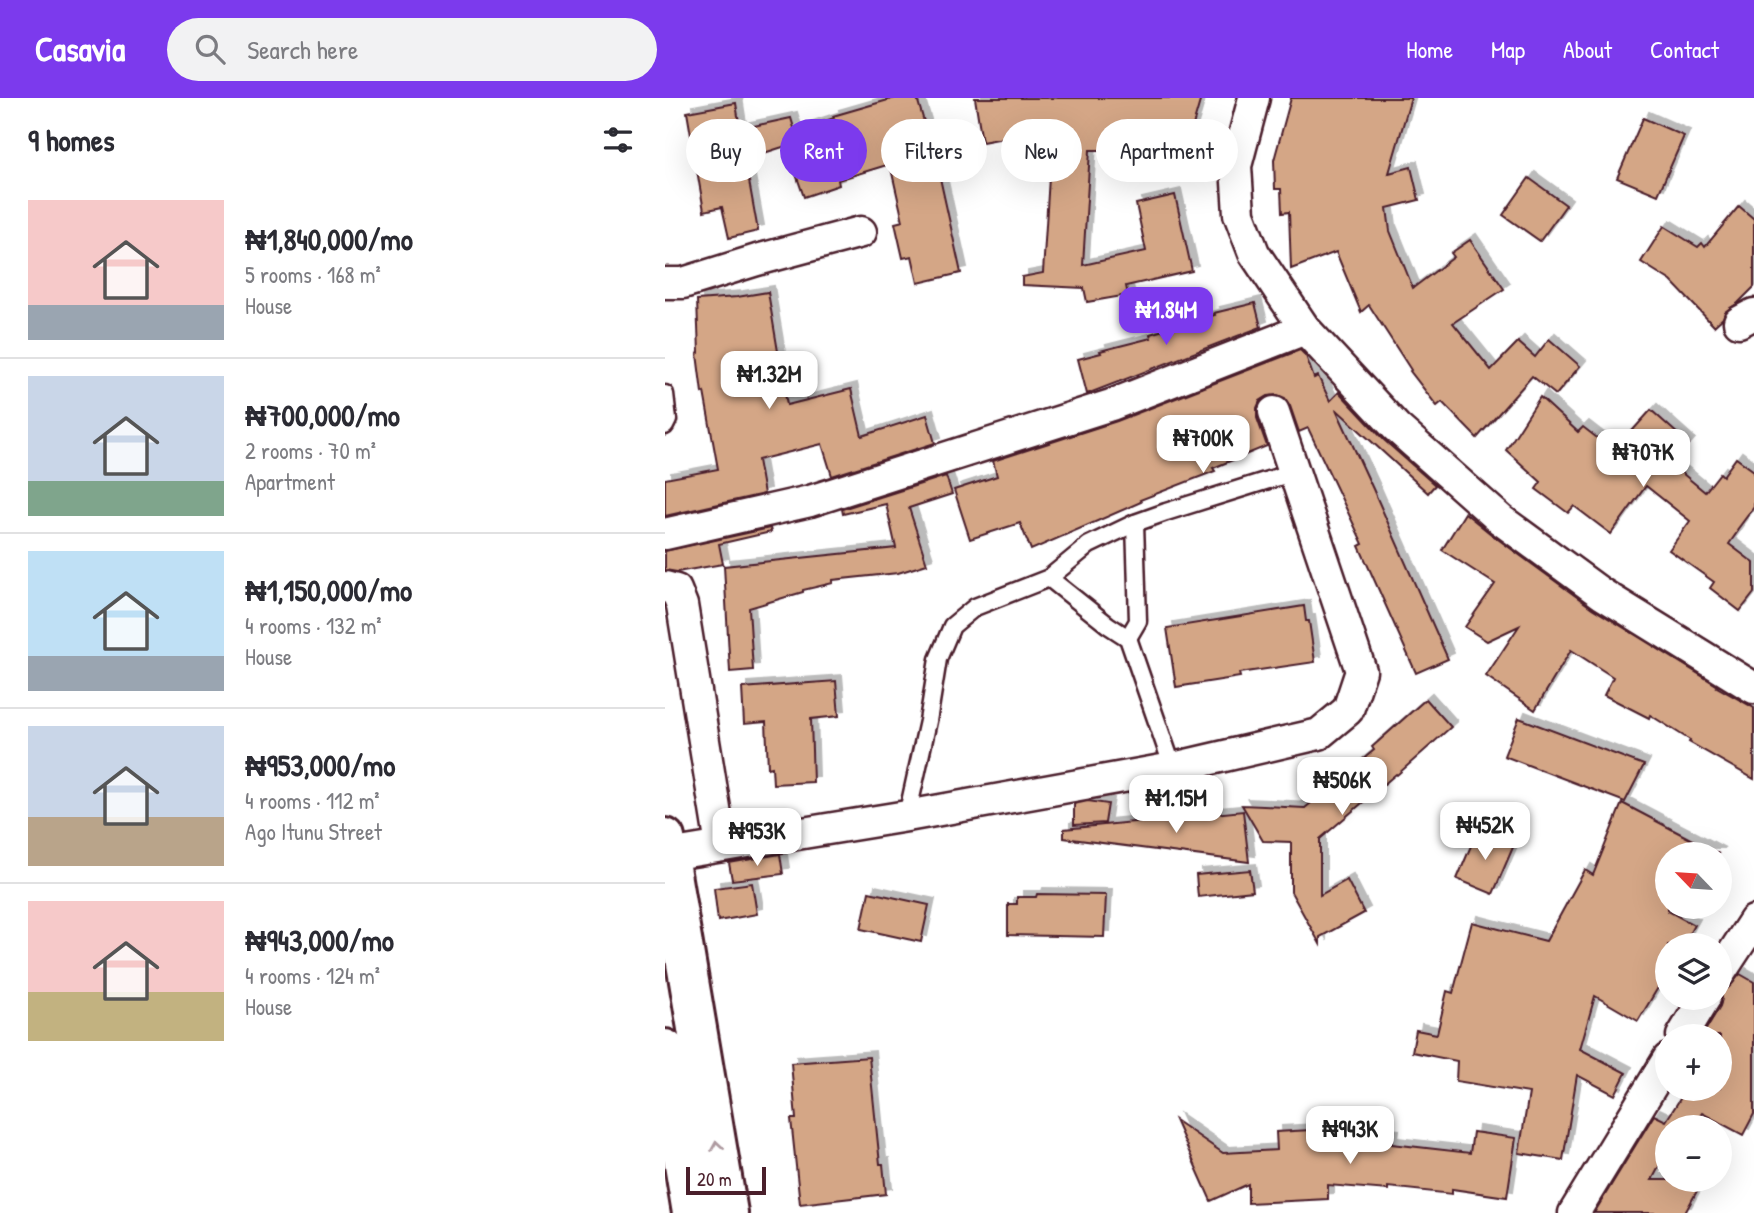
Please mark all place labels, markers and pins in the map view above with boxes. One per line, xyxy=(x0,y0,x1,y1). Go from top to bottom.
pin: ₦1.84M xyxy=(1109,288,1223,347)
pin: ₦1.32M xyxy=(712,352,826,411)
pin: ₦700K xyxy=(1154,416,1252,475)
pin: ₦707K xyxy=(1594,430,1692,489)
pin: ₦506K xyxy=(1293,758,1391,817)
pin: ₦1.15M xyxy=(1119,776,1233,835)
pin: ₦452K xyxy=(1436,802,1534,862)
pin: ₦953K xyxy=(708,808,806,868)
pin: ₦943K xyxy=(1301,1107,1399,1166)

